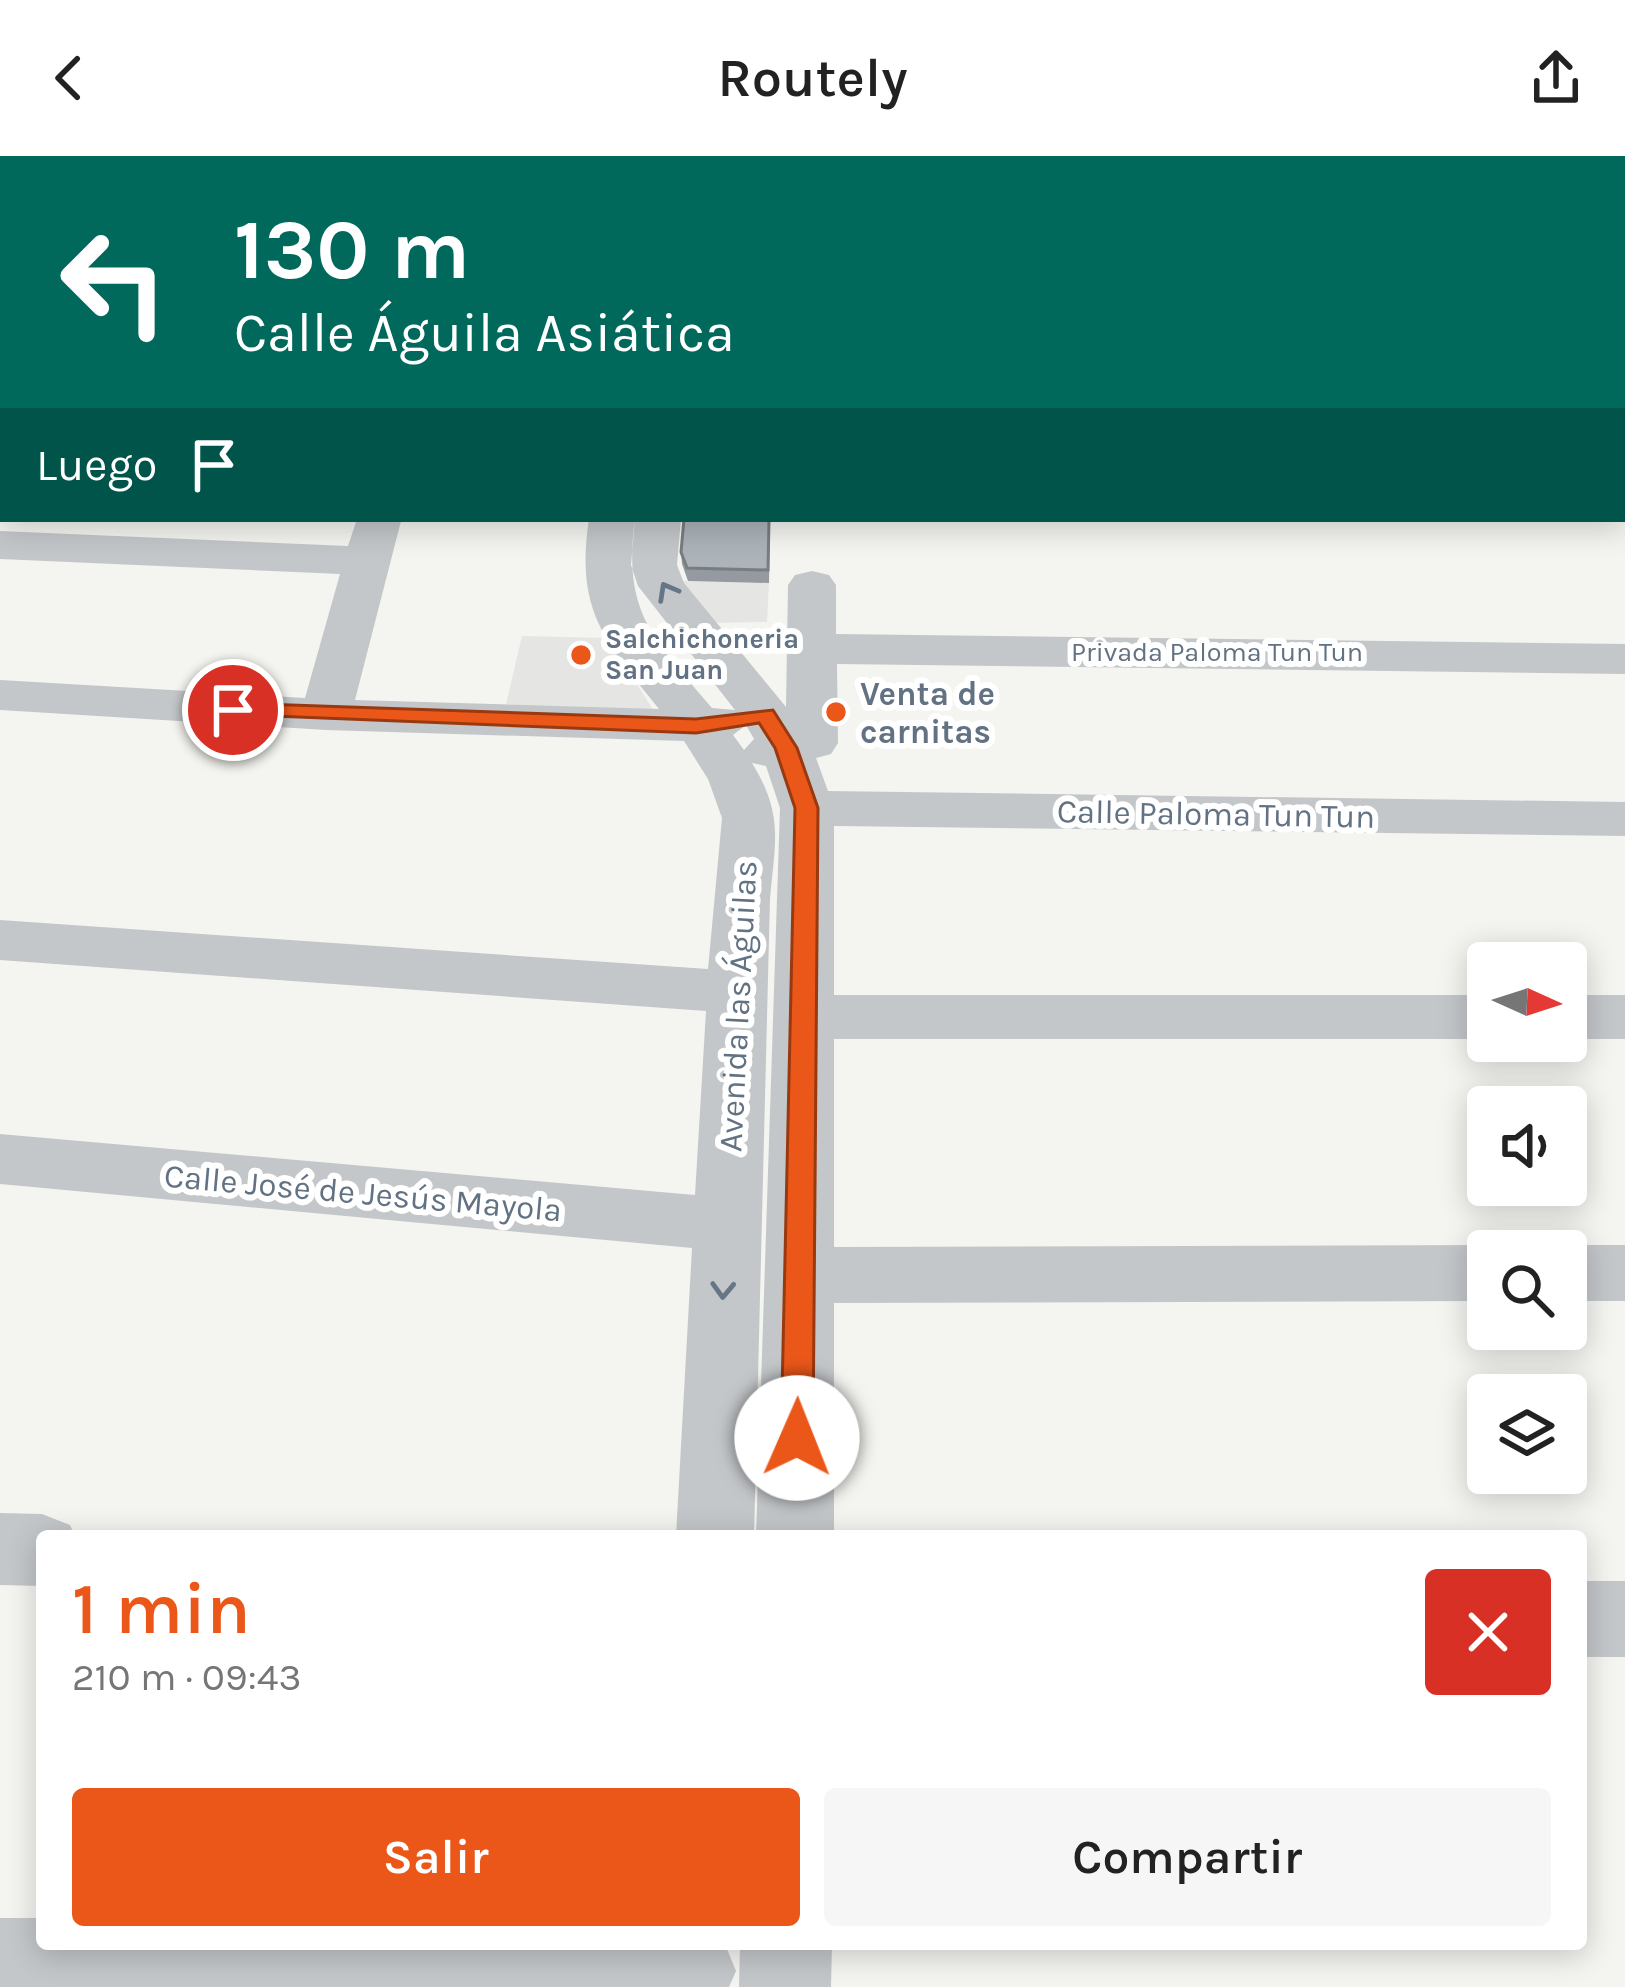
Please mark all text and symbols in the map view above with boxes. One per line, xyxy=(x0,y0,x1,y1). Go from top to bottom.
icon: back xyxy=(36,45,102,111)
icon: share xyxy=(1523,45,1589,111)
text: Routely xyxy=(717,46,908,110)
text: 130 m xyxy=(234,201,470,299)
icon: left xyxy=(36,204,192,360)
text: Calle Águila Asiática xyxy=(234,301,735,365)
icon: arrive xyxy=(181,432,247,498)
text: Luego xyxy=(36,439,157,491)
one-way arrow xyxy=(658,582,681,604)
place label: Salchichoneria San Juan xyxy=(605,623,799,686)
street label: Privada Paloma Tun Tun xyxy=(1071,636,1363,668)
marker: Salchichoneria San Juan xyxy=(568,642,594,668)
pin xyxy=(182,659,284,761)
place label: Venta de carnitas xyxy=(860,675,995,751)
icon: arrive xyxy=(200,677,266,743)
marker: Venta de carnitas xyxy=(823,699,849,725)
street label: Calle Paloma Tun Tun xyxy=(1056,792,1375,836)
street label: Avenida las Águilas xyxy=(710,859,765,1153)
north arrow xyxy=(1467,942,1587,1062)
map controls xyxy=(1467,942,1587,1494)
button: sound xyxy=(1467,1086,1587,1206)
street label: Calle José de Jesús Mayola xyxy=(162,1157,563,1229)
button: search xyxy=(1467,1230,1587,1350)
one-way arrow xyxy=(711,1281,737,1300)
button: layers xyxy=(1467,1374,1587,1494)
position arrow xyxy=(734,1375,860,1501)
text: 1 min xyxy=(72,1567,251,1651)
button: close xyxy=(1425,1569,1551,1695)
text: 210 m · 09:43 xyxy=(72,1654,301,1700)
button: Salir xyxy=(72,1788,800,1926)
button: Compartir xyxy=(824,1788,1551,1926)

